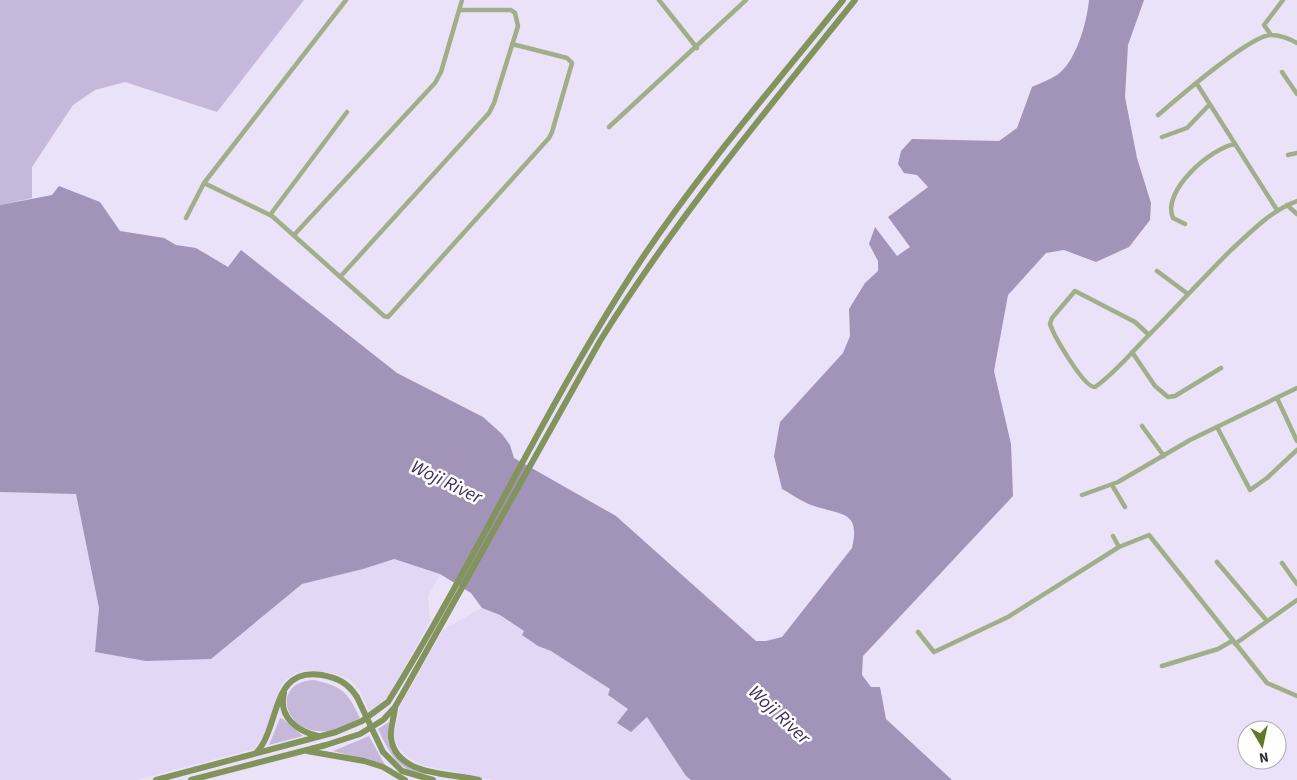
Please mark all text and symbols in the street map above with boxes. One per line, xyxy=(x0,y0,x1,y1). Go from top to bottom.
water label: Woji River xyxy=(406,454,488,512)
water label: Woji River xyxy=(742,679,817,752)
north arrow xyxy=(1237,720,1287,770)
text: N xyxy=(1258,746,1270,767)

